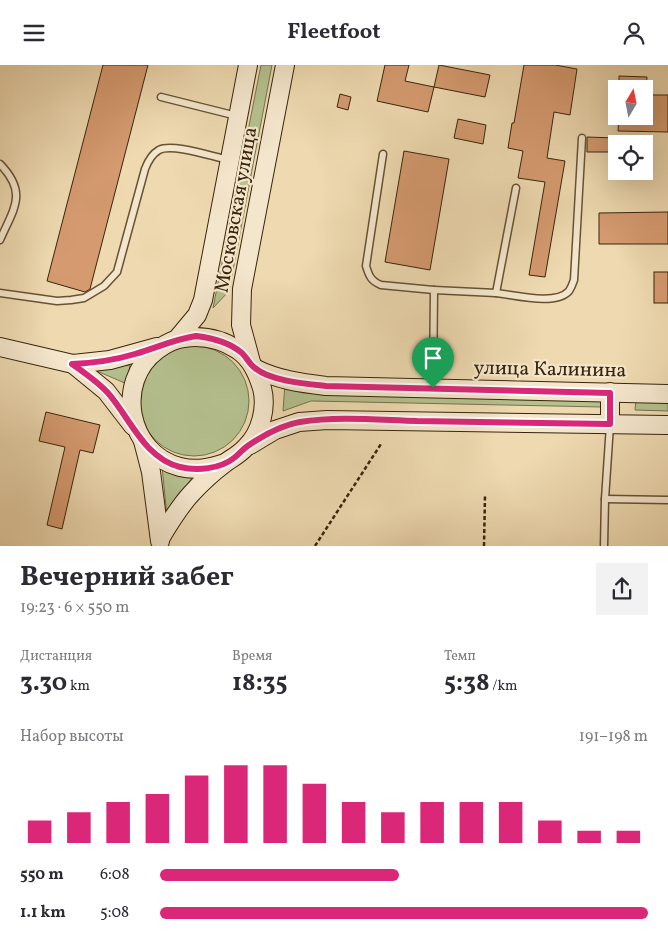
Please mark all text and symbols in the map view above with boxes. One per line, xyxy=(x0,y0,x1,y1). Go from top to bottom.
text: Fleetfoot xyxy=(287,17,381,48)
icon: menu xyxy=(20,19,48,47)
icon: person xyxy=(620,19,648,47)
north arrow xyxy=(608,80,652,125)
map controls xyxy=(608,80,653,180)
street label: Московская улица xyxy=(209,125,265,295)
button: locate xyxy=(608,135,653,180)
pin xyxy=(412,337,454,388)
icon: arrive xyxy=(419,344,447,372)
street label: улица Калинина xyxy=(473,355,627,385)
text: Вечерний забег xyxy=(20,558,234,597)
button: share xyxy=(596,563,648,615)
text: 19:23 · 6 × 550 m xyxy=(20,597,130,619)
text: Дистанция xyxy=(20,647,92,666)
text: Время xyxy=(232,647,272,666)
text: Темп xyxy=(444,647,476,666)
text: 3.30 xyxy=(20,666,67,701)
text: 18:35 xyxy=(232,666,288,701)
text: 5:38 xyxy=(444,666,490,701)
text: km xyxy=(67,677,90,696)
text: /km xyxy=(490,677,517,696)
text: Набор высоты xyxy=(20,726,124,748)
text: 191–198 m xyxy=(579,726,648,748)
text: 550 m xyxy=(20,864,64,886)
text: 6:08 xyxy=(100,864,130,886)
text: 1.1 km xyxy=(20,902,66,924)
text: 5:08 xyxy=(100,902,129,924)

